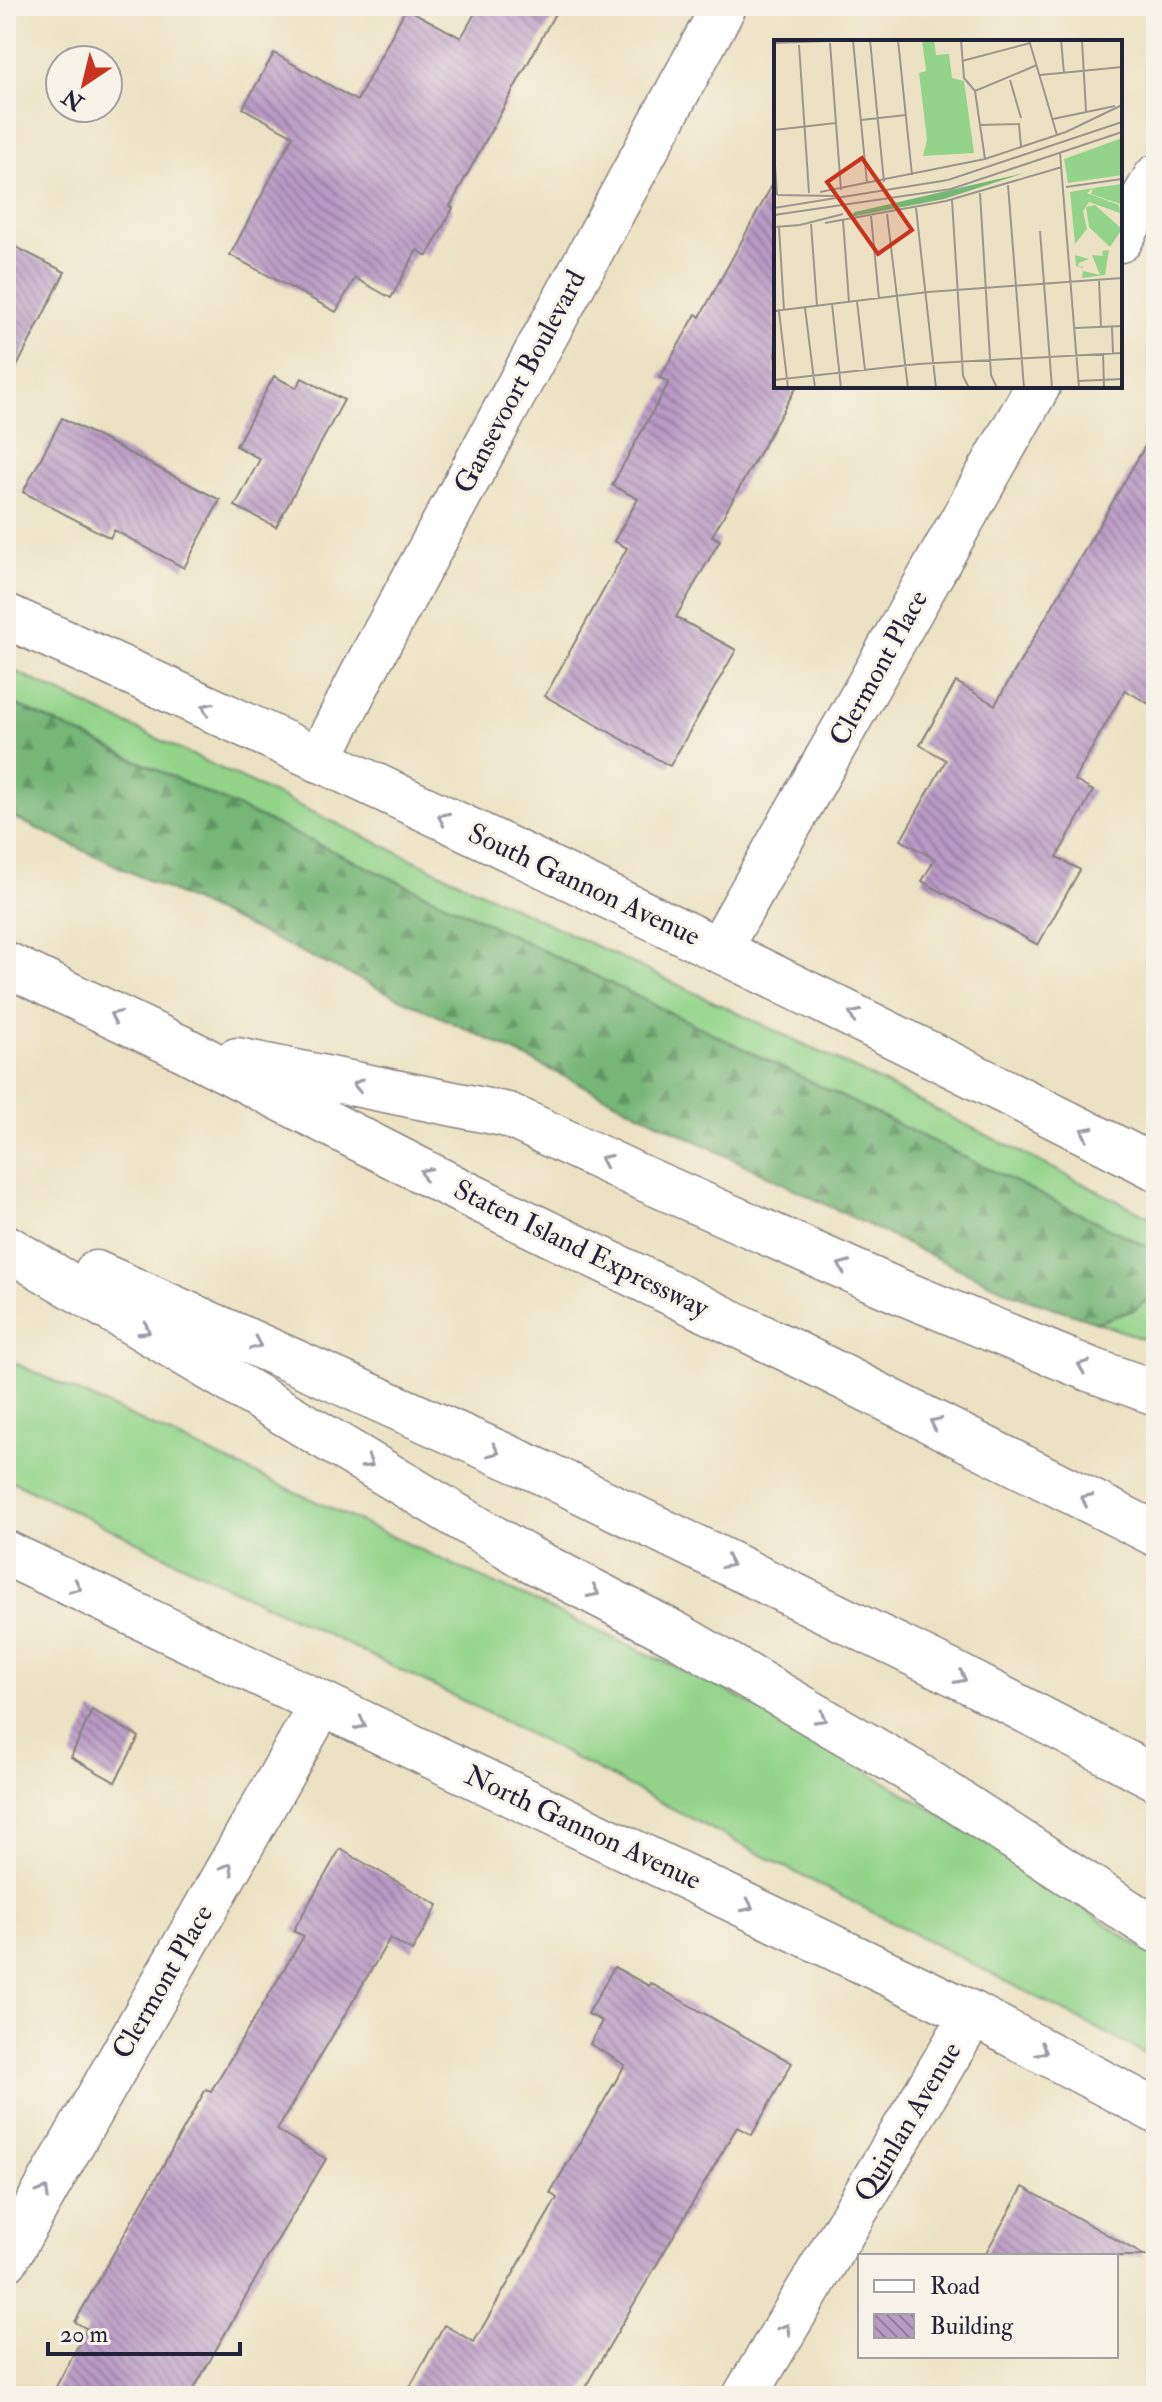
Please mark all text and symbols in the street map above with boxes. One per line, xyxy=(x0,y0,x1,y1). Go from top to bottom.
inset map xyxy=(774,40,1122,388)
north arrow xyxy=(44,44,124,124)
text: N xyxy=(57,82,90,117)
street label: Gansevoort Boulevard xyxy=(446,264,594,500)
street label: Clermont Place xyxy=(822,584,936,752)
one-way arrow xyxy=(201,702,216,718)
one-way arrow xyxy=(437,812,451,828)
street label: South Gannon Avenue xyxy=(462,816,706,954)
one-way arrow xyxy=(848,1009,863,1025)
one-way arrow xyxy=(109,1010,124,1026)
one-way arrow xyxy=(352,1077,366,1094)
one-way arrow xyxy=(1080,1127,1095,1142)
one-way arrow xyxy=(599,1154,614,1170)
one-way arrow xyxy=(419,1167,434,1183)
street label: Staten Island Expressway xyxy=(448,1172,715,1326)
one-way arrow xyxy=(837,1260,851,1276)
one-way arrow xyxy=(136,1320,151,1336)
one-way arrow xyxy=(248,1335,262,1351)
one-way arrow xyxy=(1077,1359,1091,1376)
one-way arrow xyxy=(929,1417,944,1433)
one-way arrow xyxy=(485,1441,500,1457)
one-way arrow xyxy=(359,1454,374,1469)
one-way arrow xyxy=(1080,1493,1095,1508)
one-way arrow xyxy=(719,1553,734,1569)
one-way arrow xyxy=(68,1577,83,1593)
one-way arrow xyxy=(585,1583,600,1598)
one-way arrow xyxy=(953,1668,968,1683)
one-way arrow xyxy=(812,1708,827,1724)
one-way arrow xyxy=(353,1714,368,1730)
street label: North Gannon Avenue xyxy=(459,1758,707,1898)
one-way arrow xyxy=(218,1862,234,1877)
one-way arrow xyxy=(740,1896,755,1912)
street label: Clermont Place xyxy=(105,1898,221,2065)
street label: Quinlan Avenue xyxy=(847,2036,970,2208)
one-way arrow xyxy=(1034,2041,1049,2056)
one-way arrow xyxy=(35,2186,50,2200)
legend xyxy=(858,2254,1118,2358)
text: Road xyxy=(930,2271,980,2302)
scale bar xyxy=(48,2306,240,2356)
text: Building xyxy=(930,2311,1014,2342)
text: 20 m xyxy=(60,2319,109,2350)
one-way arrow xyxy=(775,2323,791,2338)

